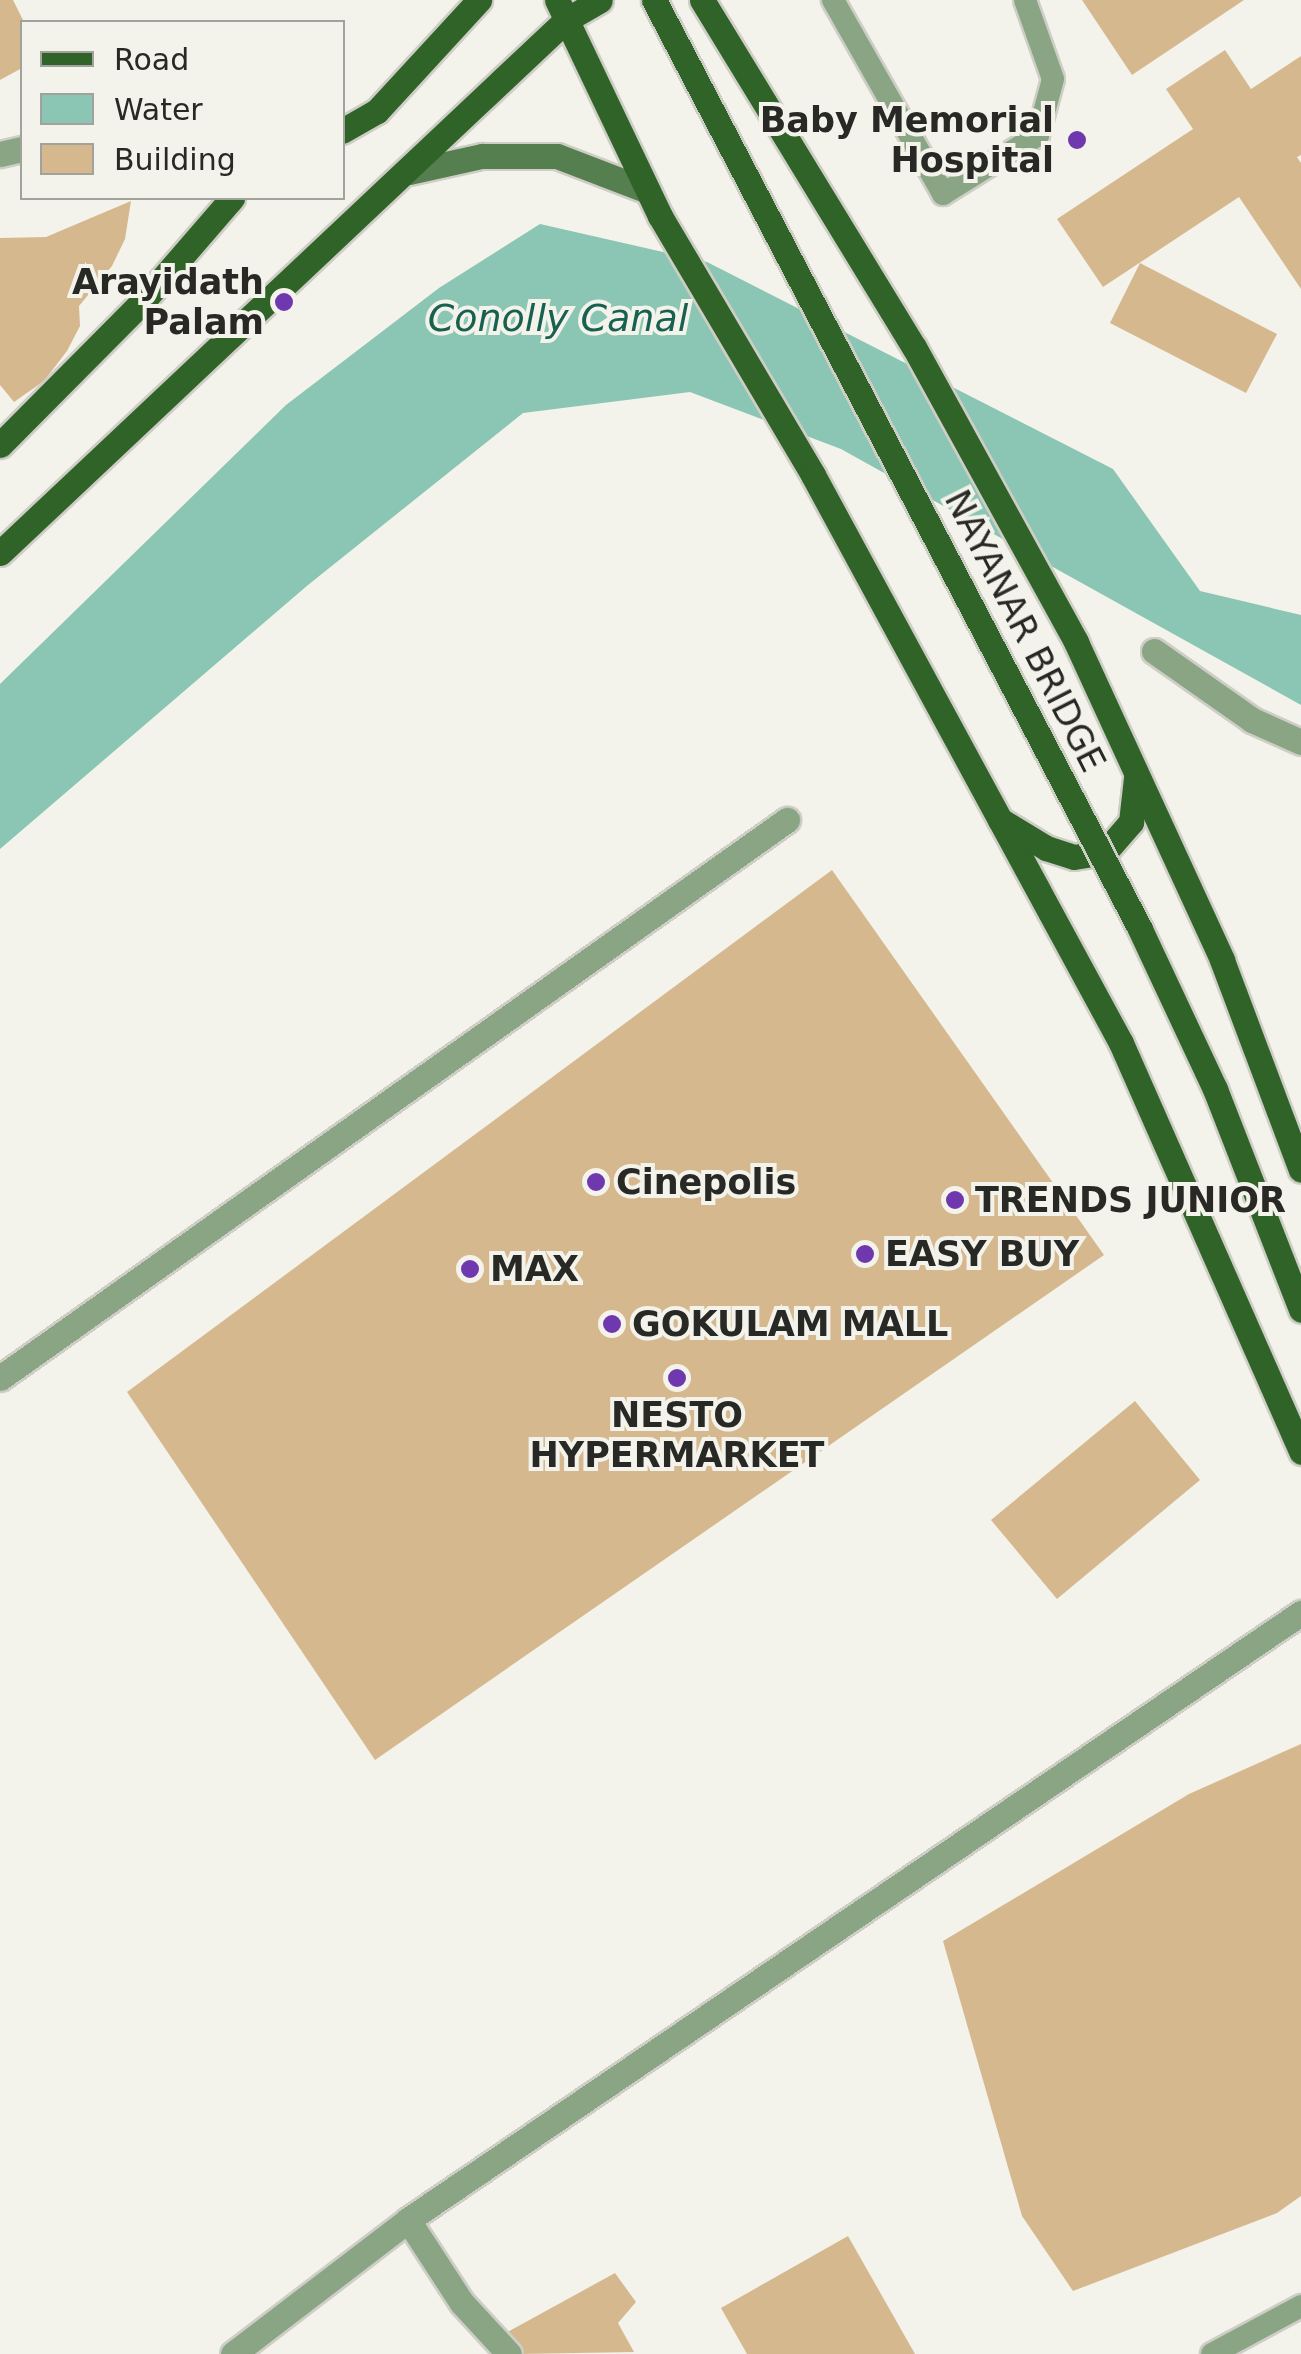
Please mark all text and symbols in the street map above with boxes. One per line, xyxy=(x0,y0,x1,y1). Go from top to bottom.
legend xyxy=(20,20,345,200)
text: Road xyxy=(114,42,189,77)
text: Water xyxy=(114,92,203,127)
place label: Baby Memorial Hospital xyxy=(760,99,1054,181)
marker: Baby Memorial Hospital xyxy=(1064,127,1090,153)
text: Building xyxy=(114,142,236,177)
place label: Arayidath Palam xyxy=(72,261,264,343)
marker: Arayidath Palam xyxy=(273,291,295,313)
water label: Conolly Canal xyxy=(428,296,688,342)
street label: NAYANAR BRIDGE xyxy=(936,483,1114,779)
place label: Cinepolis xyxy=(616,1161,796,1203)
marker: Cinepolis xyxy=(585,1171,607,1193)
place label: TRENDS JUNIOR xyxy=(975,1179,1286,1221)
marker: TRENDS JUNIOR xyxy=(944,1189,966,1211)
place label: EASY BUY xyxy=(885,1233,1079,1275)
marker: EASY BUY xyxy=(854,1243,876,1265)
place label: MAX xyxy=(490,1248,579,1290)
marker: MAX xyxy=(459,1258,481,1280)
place label: GOKULAM MALL xyxy=(632,1303,948,1345)
marker: GOKULAM MALL xyxy=(601,1313,623,1335)
marker: NESTO HYPERMARKET xyxy=(666,1367,688,1389)
place label: NESTO HYPERMARKET xyxy=(530,1394,824,1476)

